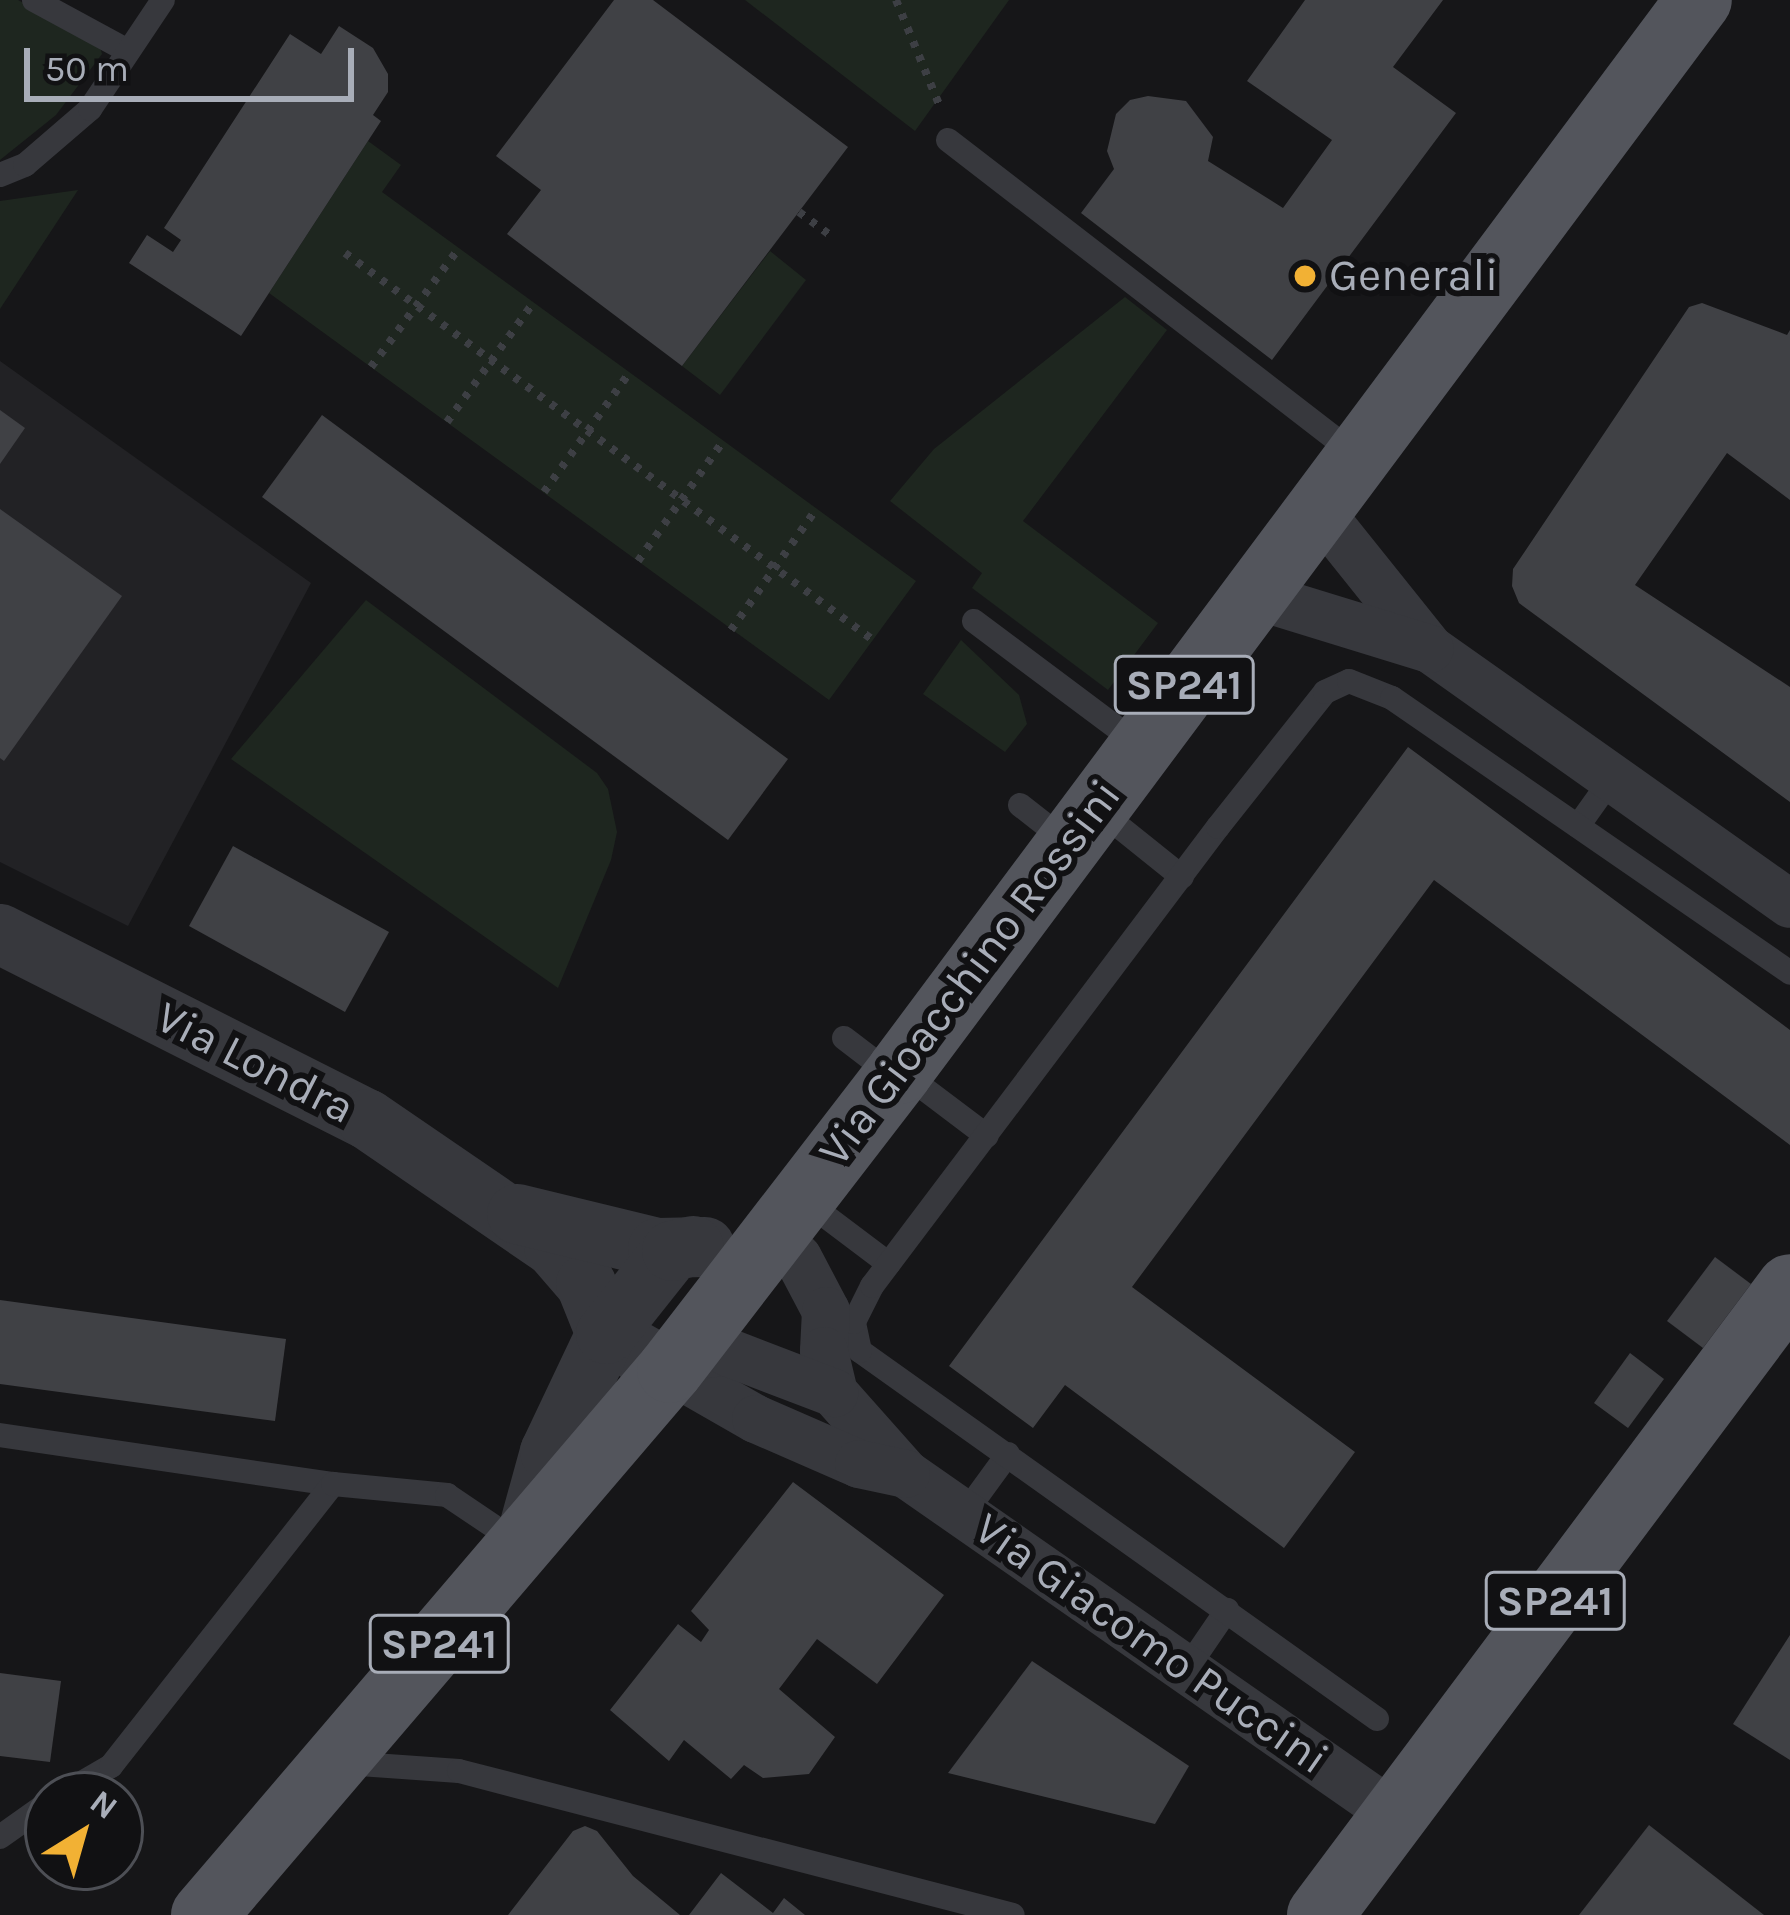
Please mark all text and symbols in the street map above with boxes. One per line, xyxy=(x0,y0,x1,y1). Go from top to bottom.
scale bar xyxy=(30,24,360,98)
text: 50 m xyxy=(45,48,129,90)
place label: Generali xyxy=(1329,249,1498,303)
marker: Generali xyxy=(1292,263,1318,289)
road number: SP241 xyxy=(1112,649,1256,721)
street label: Via Gioacchino Rossini xyxy=(807,770,1133,1176)
street label: Via Londra xyxy=(147,990,363,1136)
street label: Via Giacomo Puccini xyxy=(964,1502,1338,1786)
road number: SP241 xyxy=(1483,1565,1627,1637)
road number: SP241 xyxy=(367,1608,511,1680)
north arrow xyxy=(24,1771,144,1891)
text: N xyxy=(83,1782,125,1827)

